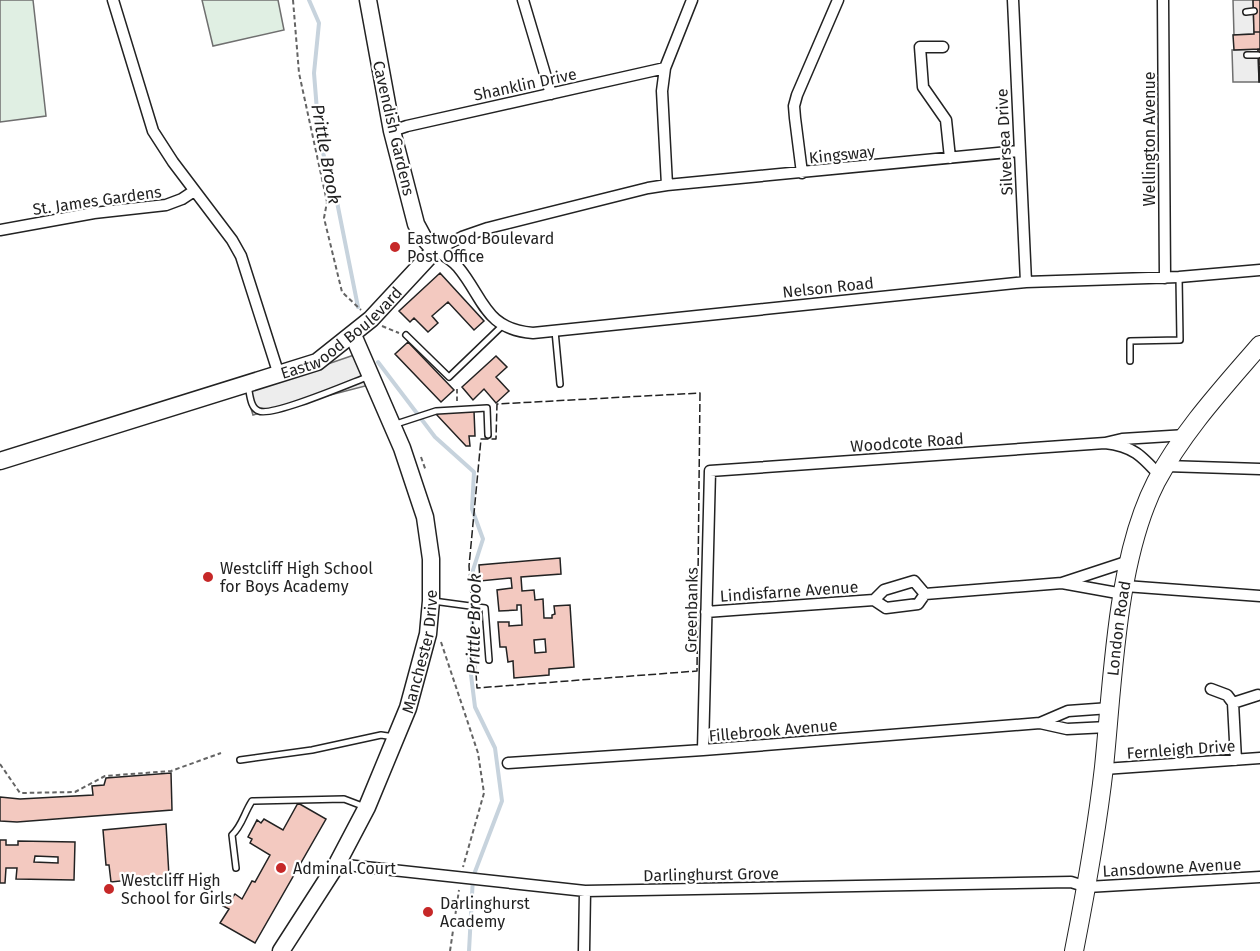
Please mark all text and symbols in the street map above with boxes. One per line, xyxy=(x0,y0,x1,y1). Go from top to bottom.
street label: Cavendish Gardens xyxy=(369,59,418,197)
street label: Shanklin Drive xyxy=(472,64,578,105)
street label: Wellington Avenue xyxy=(1140,72,1159,206)
street label: Silversea Drive xyxy=(992,88,1017,196)
water label: Prittle Brook xyxy=(306,102,346,206)
street label: Kingsway xyxy=(808,142,876,167)
street label: St. James Gardens xyxy=(31,182,163,219)
place label: Eastwood Boulevard Post Office xyxy=(407,229,554,266)
marker: Eastwood Boulevard Post Office xyxy=(388,240,402,254)
street label: Nelson Road xyxy=(781,273,875,302)
street label: Eastwood Boulevard xyxy=(278,283,406,383)
street label: Woodcote Road xyxy=(850,429,964,456)
place label: Westcliff High School for Boys Academy xyxy=(220,559,373,596)
street label: Greenbanks xyxy=(681,567,702,653)
marker: Westcliff High School for Boys Academy xyxy=(201,570,215,584)
water label: Prittle Brook xyxy=(462,573,486,675)
street label: Lindisfarne Avenue xyxy=(719,577,859,606)
street label: London Road xyxy=(1103,579,1135,677)
street label: Manchester Drive xyxy=(398,590,441,716)
street label: Fillebrook Avenue xyxy=(708,715,838,746)
street label: Fernleigh Drive xyxy=(1126,736,1236,763)
street label: Lansdowne Avenue xyxy=(1102,854,1242,881)
place label: Adminal Court xyxy=(293,859,396,878)
marker: Adminal Court xyxy=(274,861,288,875)
street label: Darlinghurst Grove xyxy=(643,864,779,885)
place label: Westcliff High School for Girls xyxy=(121,871,232,908)
marker: Westcliff High School for Girls xyxy=(102,882,116,896)
place label: Darlinghurst Academy xyxy=(440,894,530,931)
marker: Darlinghurst Academy xyxy=(421,905,435,919)

